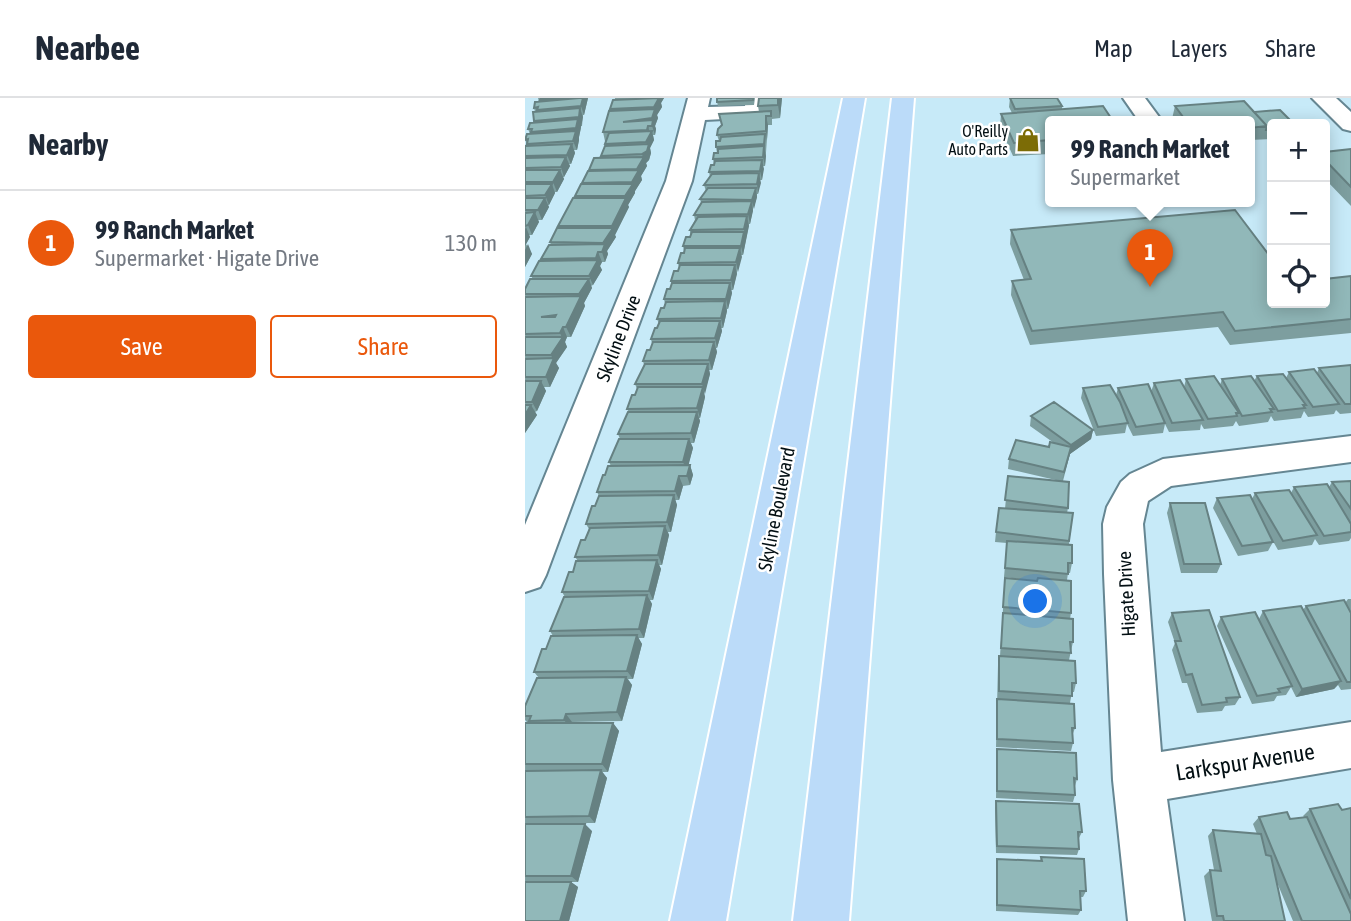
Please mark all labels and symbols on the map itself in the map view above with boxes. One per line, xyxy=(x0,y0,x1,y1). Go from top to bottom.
place label: O'Reilly Auto Parts xyxy=(948,122,1008,158)
shop icon: O'Reilly Auto Parts xyxy=(1014,126,1042,154)
pin: 1 xyxy=(1127,229,1173,287)
street label: Skyline Drive xyxy=(591,292,645,384)
street label: Skyline Boulevard xyxy=(753,445,799,573)
street label: Higate Drive xyxy=(1113,551,1139,637)
your location xyxy=(1018,584,1052,618)
street label: Larkspur Avenue xyxy=(1174,738,1316,786)

